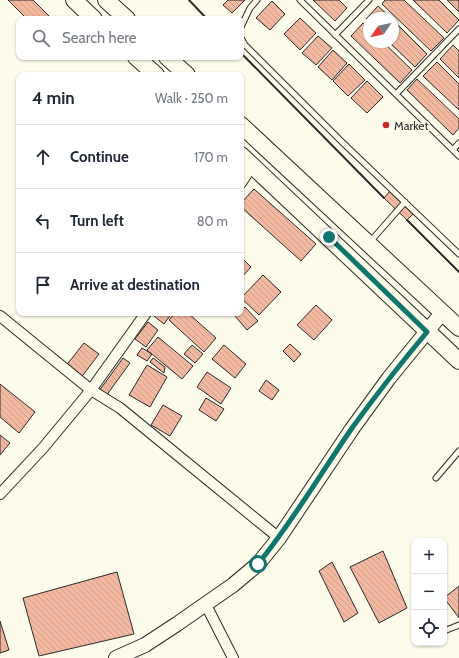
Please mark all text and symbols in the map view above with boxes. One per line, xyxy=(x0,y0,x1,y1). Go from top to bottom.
north arrow xyxy=(363,12,399,48)
search box xyxy=(16,16,244,60)
icon: search xyxy=(30,27,52,49)
text: Search here xyxy=(62,29,137,47)
text: 4 min xyxy=(32,88,75,108)
text: Walk · 250 m xyxy=(155,90,228,106)
place label: Market xyxy=(394,118,429,133)
marker: Market xyxy=(381,120,391,130)
icon: ahead xyxy=(32,146,54,168)
text: Continue xyxy=(70,148,129,166)
text: 170 m xyxy=(194,149,228,165)
icon: left xyxy=(32,210,54,232)
text: Turn left xyxy=(70,212,124,230)
text: 80 m xyxy=(197,213,228,229)
route end xyxy=(320,228,338,246)
icon: arrive xyxy=(32,274,54,296)
text: Arrive at destination xyxy=(70,276,200,294)
map controls xyxy=(411,538,447,646)
button: + xyxy=(411,538,447,574)
route start xyxy=(249,555,267,573)
button: − xyxy=(411,574,447,610)
button: locate xyxy=(411,610,447,646)

